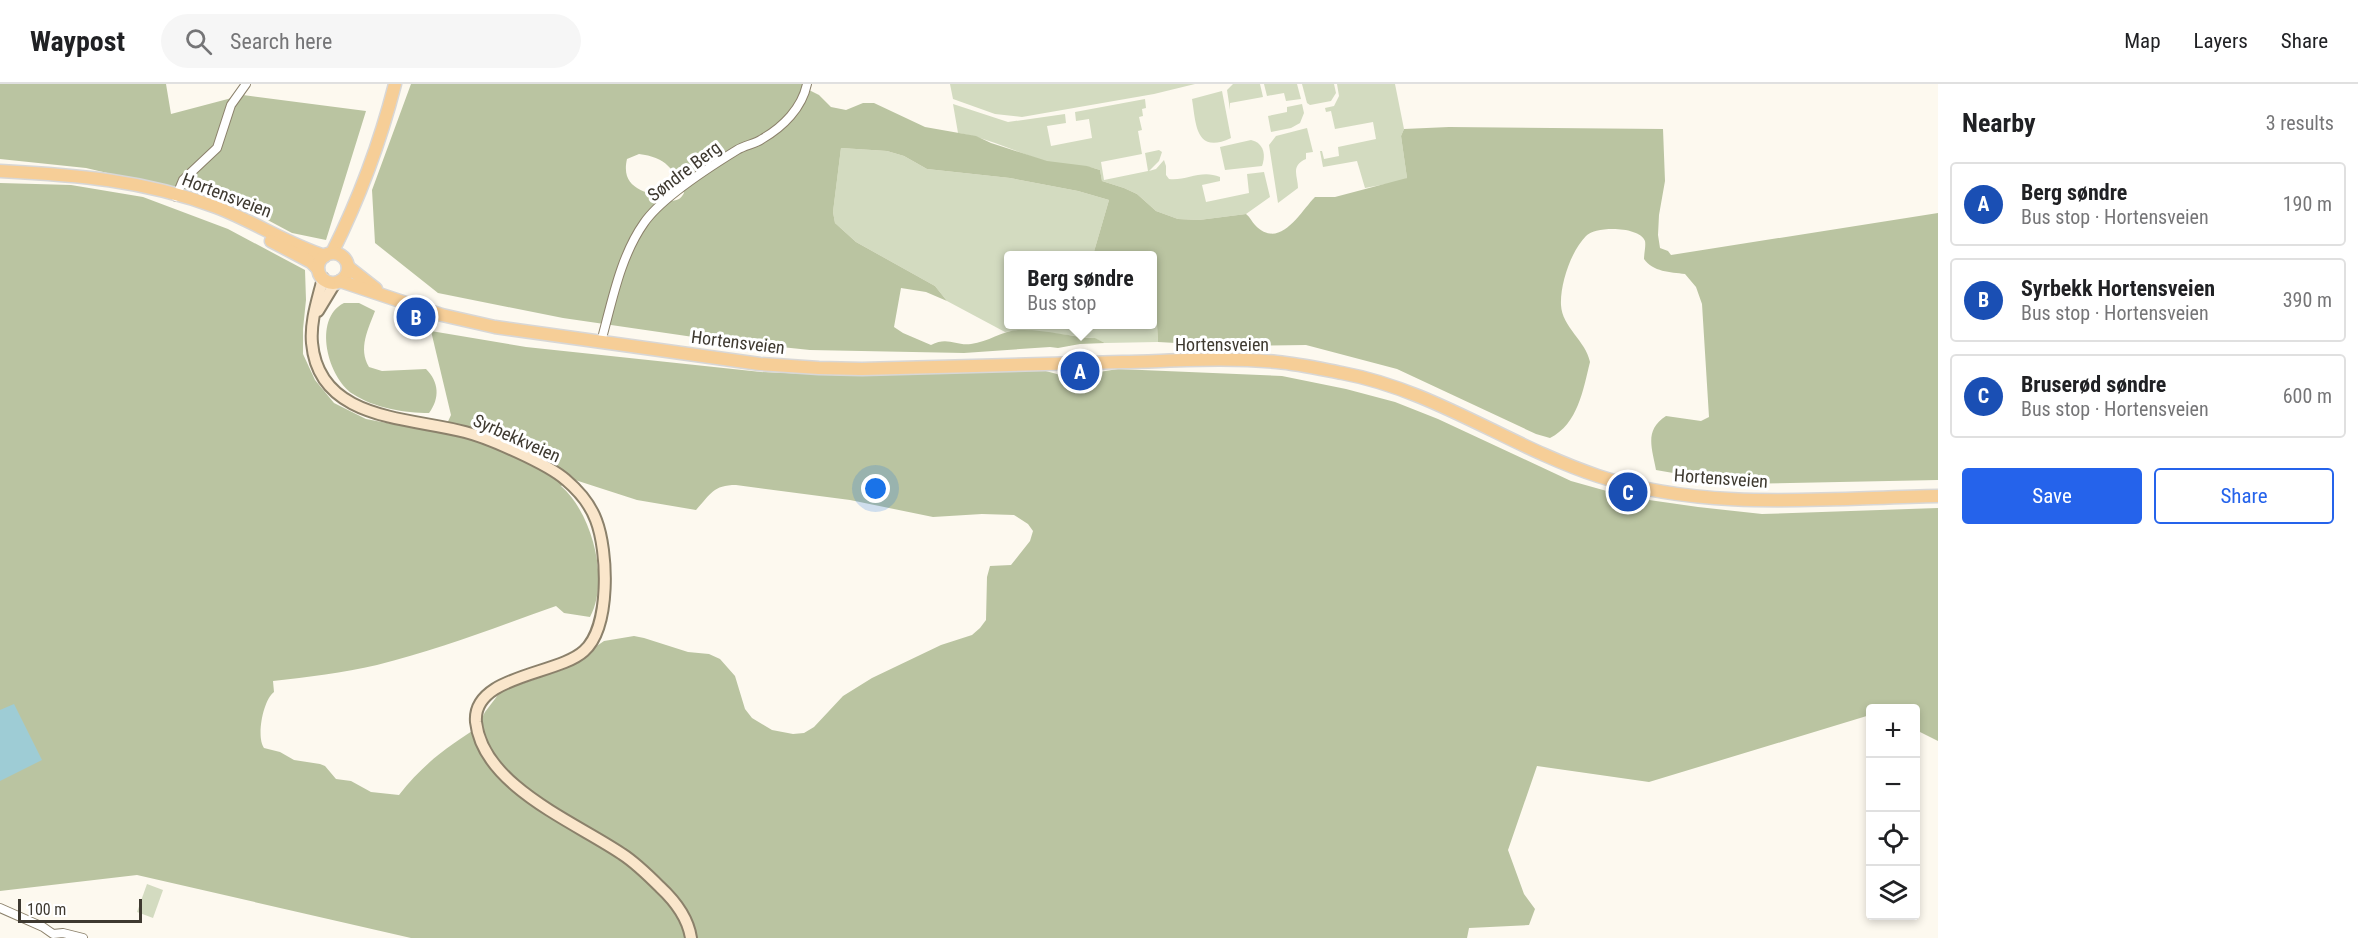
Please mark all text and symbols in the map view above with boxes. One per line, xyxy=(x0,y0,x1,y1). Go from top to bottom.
search box xyxy=(161,14,581,68)
text: Waypost xyxy=(30,25,125,58)
icon: search xyxy=(182,25,215,58)
text: Search here xyxy=(230,29,332,54)
text: Map xyxy=(2124,29,2161,53)
text: Layers xyxy=(2194,29,2248,53)
text: Share xyxy=(2281,29,2328,53)
text: Nearby xyxy=(1962,108,2036,138)
text: 3 results xyxy=(2266,111,2334,135)
street label: Søndre Berg xyxy=(643,137,725,205)
street label: Hortensveien xyxy=(179,168,275,222)
text: Berg søndre xyxy=(2021,180,2127,205)
text: A xyxy=(1978,192,1989,216)
text: 190 m xyxy=(2283,192,2332,216)
text: Bus stop · Hortensveien xyxy=(2021,205,2209,229)
popup xyxy=(1004,251,1157,329)
text: Berg søndre xyxy=(1027,266,1134,291)
text: Syrbekk Hortensveien xyxy=(2021,276,2215,301)
text: B xyxy=(1978,288,1989,312)
text: 390 m xyxy=(2283,288,2332,312)
text: Bus stop xyxy=(1027,291,1096,315)
pin: B xyxy=(396,294,436,340)
text: Bus stop · Hortensveien xyxy=(2021,301,2209,325)
street label: Hortensveien xyxy=(690,326,786,358)
street label: Hortensveien xyxy=(1175,334,1269,355)
pin: A xyxy=(1060,348,1100,394)
text: Bruserød søndre xyxy=(2021,372,2166,397)
text: C xyxy=(1978,384,1989,408)
text: 600 m xyxy=(2283,384,2332,408)
text: Bus stop · Hortensveien xyxy=(2021,397,2209,421)
street label: Syrbekkveien xyxy=(470,409,564,467)
street label: Hortensveien xyxy=(1673,464,1769,492)
button: Save xyxy=(1962,468,2142,524)
button: Share xyxy=(2154,468,2334,524)
pin: C xyxy=(1608,470,1648,514)
your location xyxy=(861,474,890,503)
map controls xyxy=(1866,704,1920,920)
button: + xyxy=(1866,704,1920,758)
button: − xyxy=(1866,758,1920,812)
button: locate xyxy=(1866,812,1920,866)
button: layers xyxy=(1866,866,1920,920)
scale bar xyxy=(18,896,142,924)
text: 100 m xyxy=(27,900,66,919)

